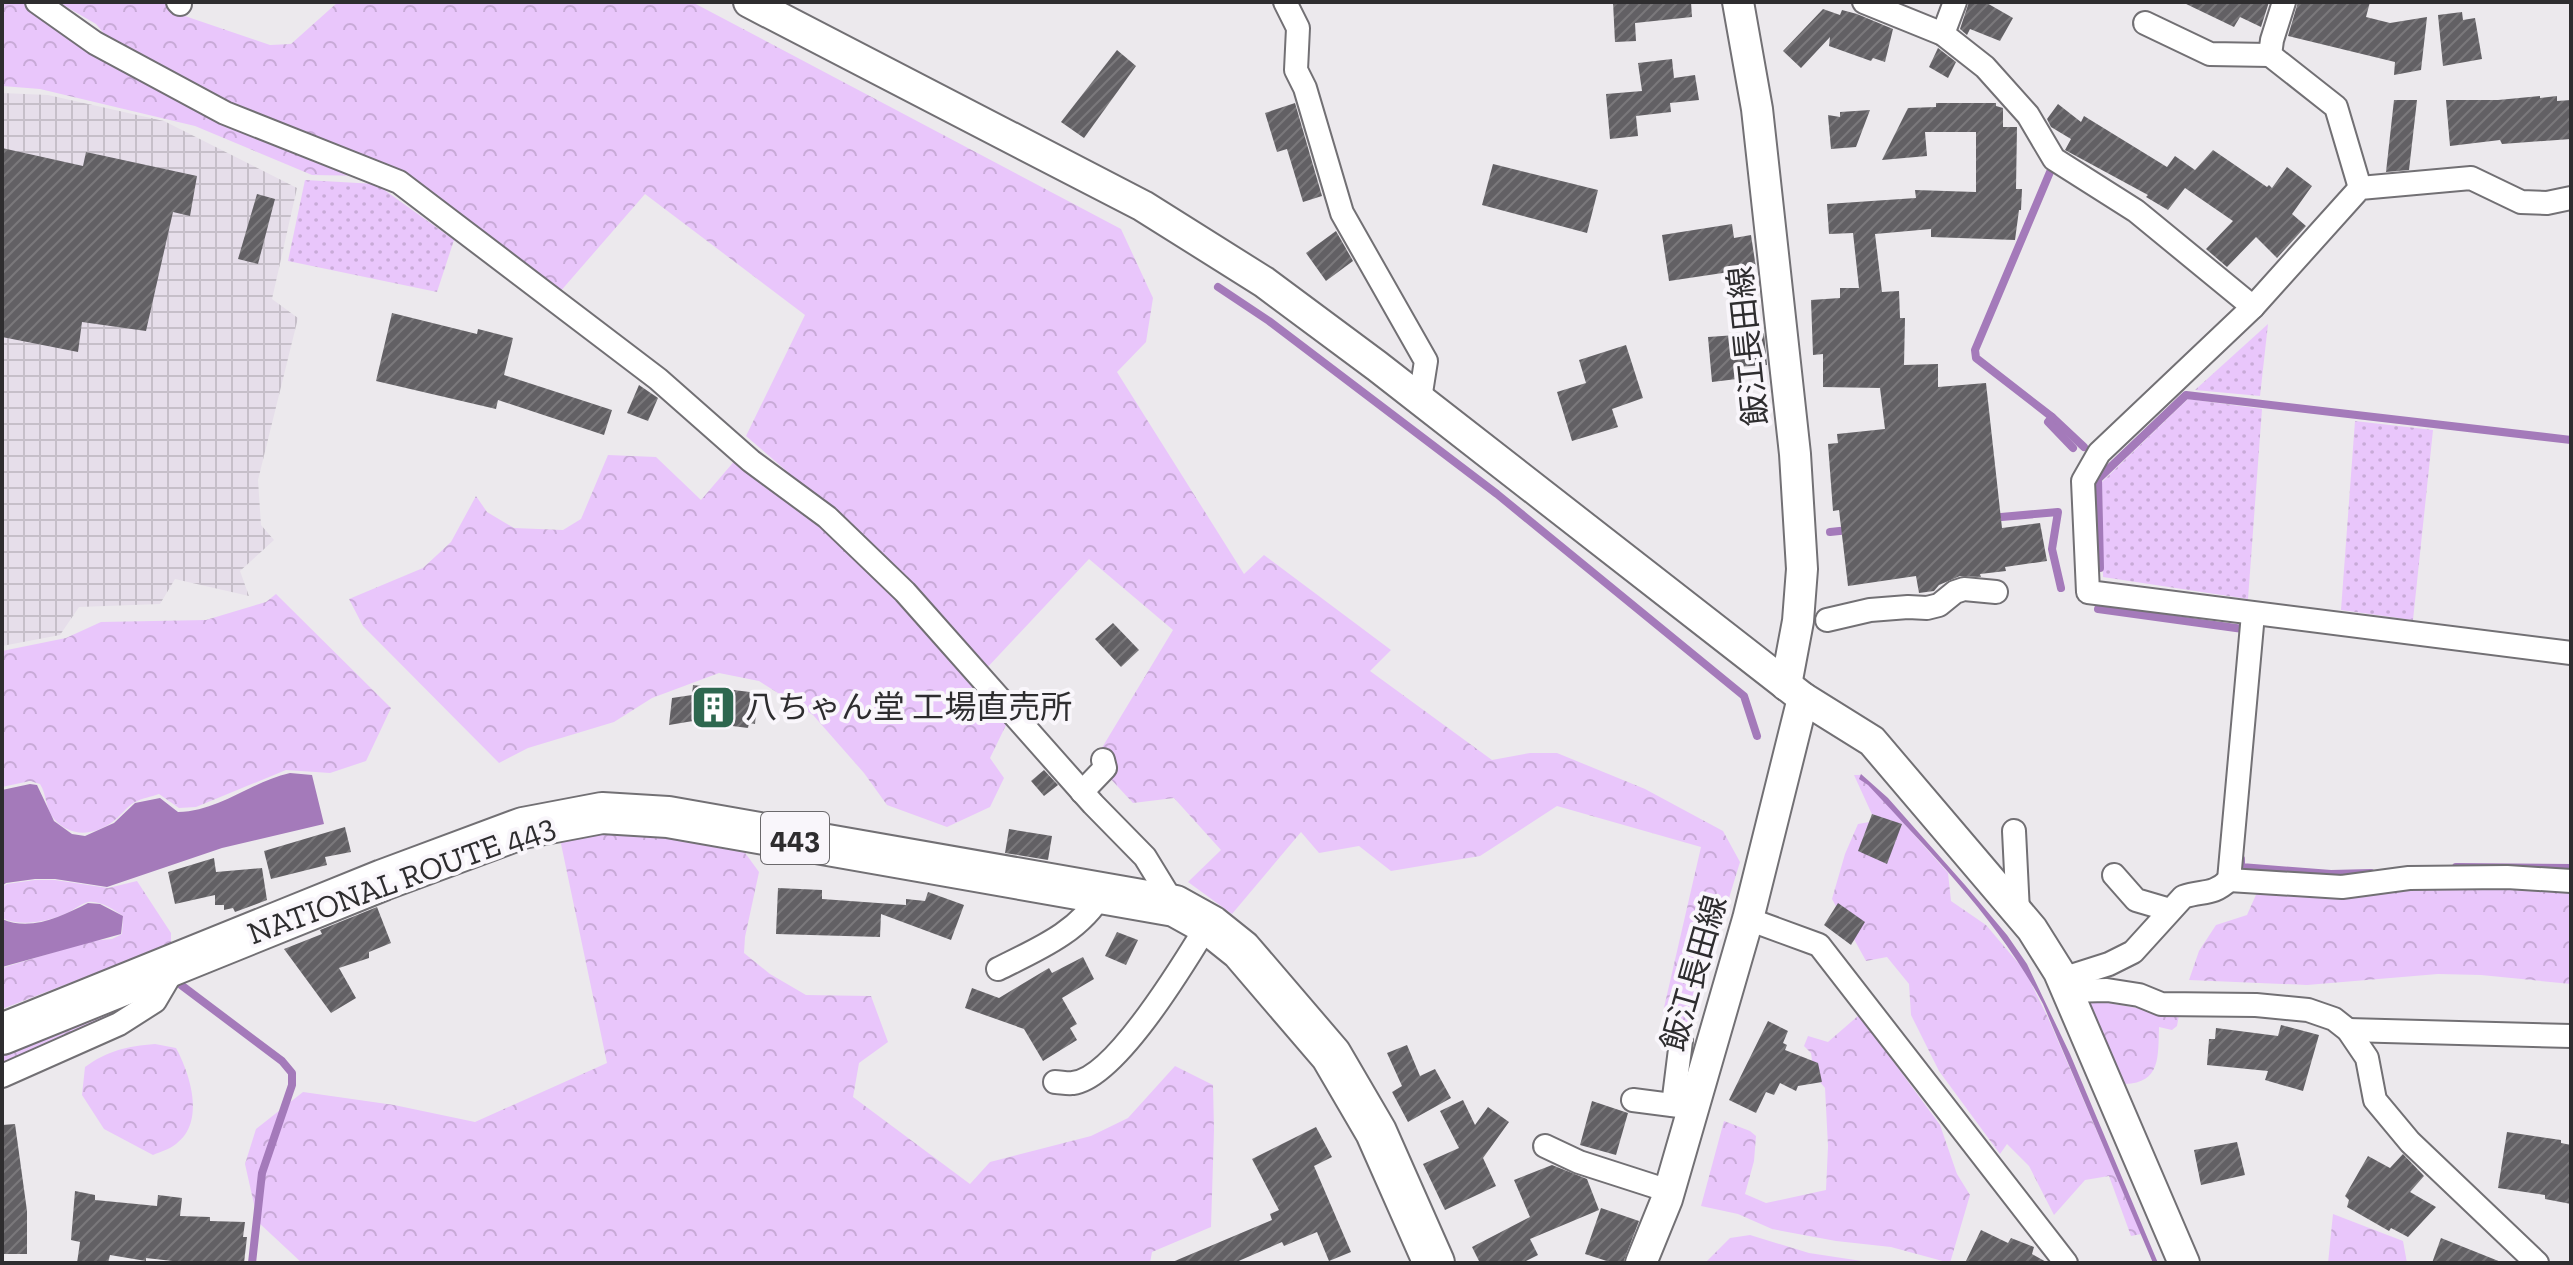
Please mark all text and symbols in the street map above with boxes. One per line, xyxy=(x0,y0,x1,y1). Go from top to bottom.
street label: 飯江長田線 xyxy=(1721,264,1775,428)
building icon: 八ちゃん堂 工場直売所 xyxy=(690,683,738,731)
place label: 八ちゃん堂 工場直売所 xyxy=(745,688,1072,726)
street label: NATIONAL ROUTE 443 xyxy=(242,806,560,952)
road number: 443 xyxy=(761,812,829,864)
street label: 飯江長田線 xyxy=(1654,891,1734,1055)

